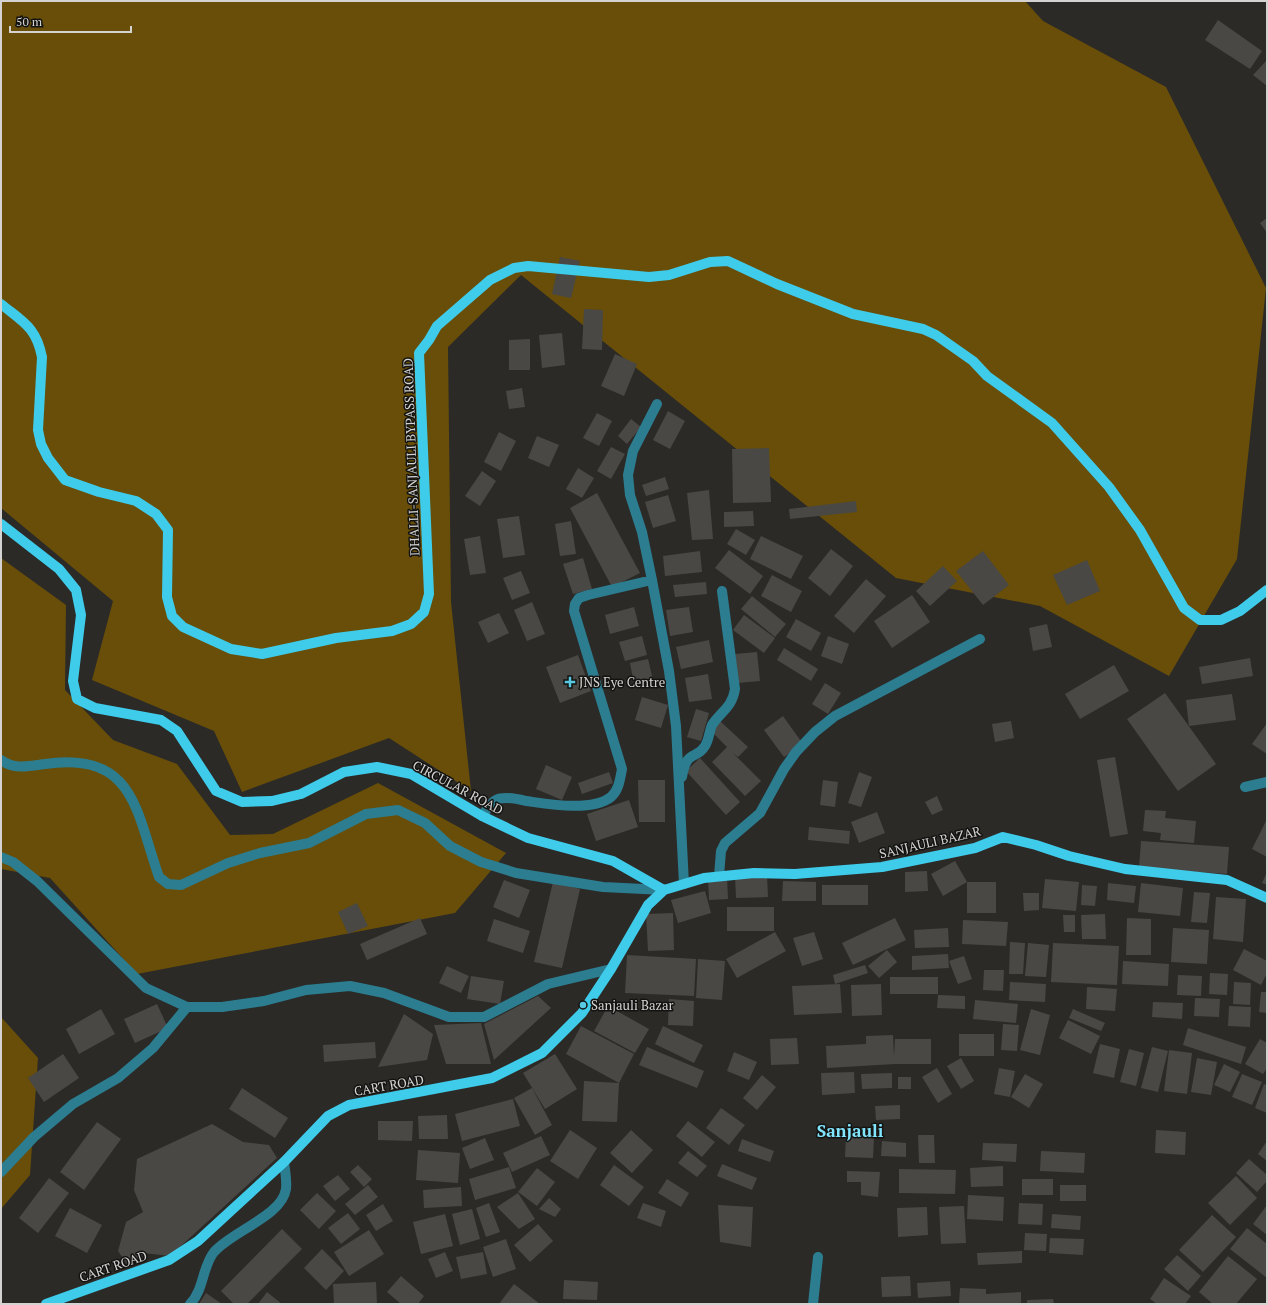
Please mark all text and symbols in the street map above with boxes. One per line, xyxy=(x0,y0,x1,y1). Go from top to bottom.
scale bar xyxy=(10,8,131,34)
text: 50 m xyxy=(16,14,43,29)
street label: DHALLI-SANJAULI BYPASS ROAD xyxy=(399,358,423,556)
place label: JNS Eye Centre xyxy=(579,673,665,691)
marker: JNS Eye Centre xyxy=(564,676,576,688)
street label: CIRCULAR ROAD xyxy=(410,756,506,818)
street label: SANJAULI BAZAR xyxy=(877,821,983,862)
place label: Sanjauli Bazar xyxy=(591,996,673,1014)
marker: Sanjauli Bazar xyxy=(578,1000,588,1010)
street label: CART ROAD xyxy=(353,1070,425,1100)
district label: Sanjauli xyxy=(817,1119,884,1142)
street label: CART ROAD xyxy=(77,1246,149,1286)

